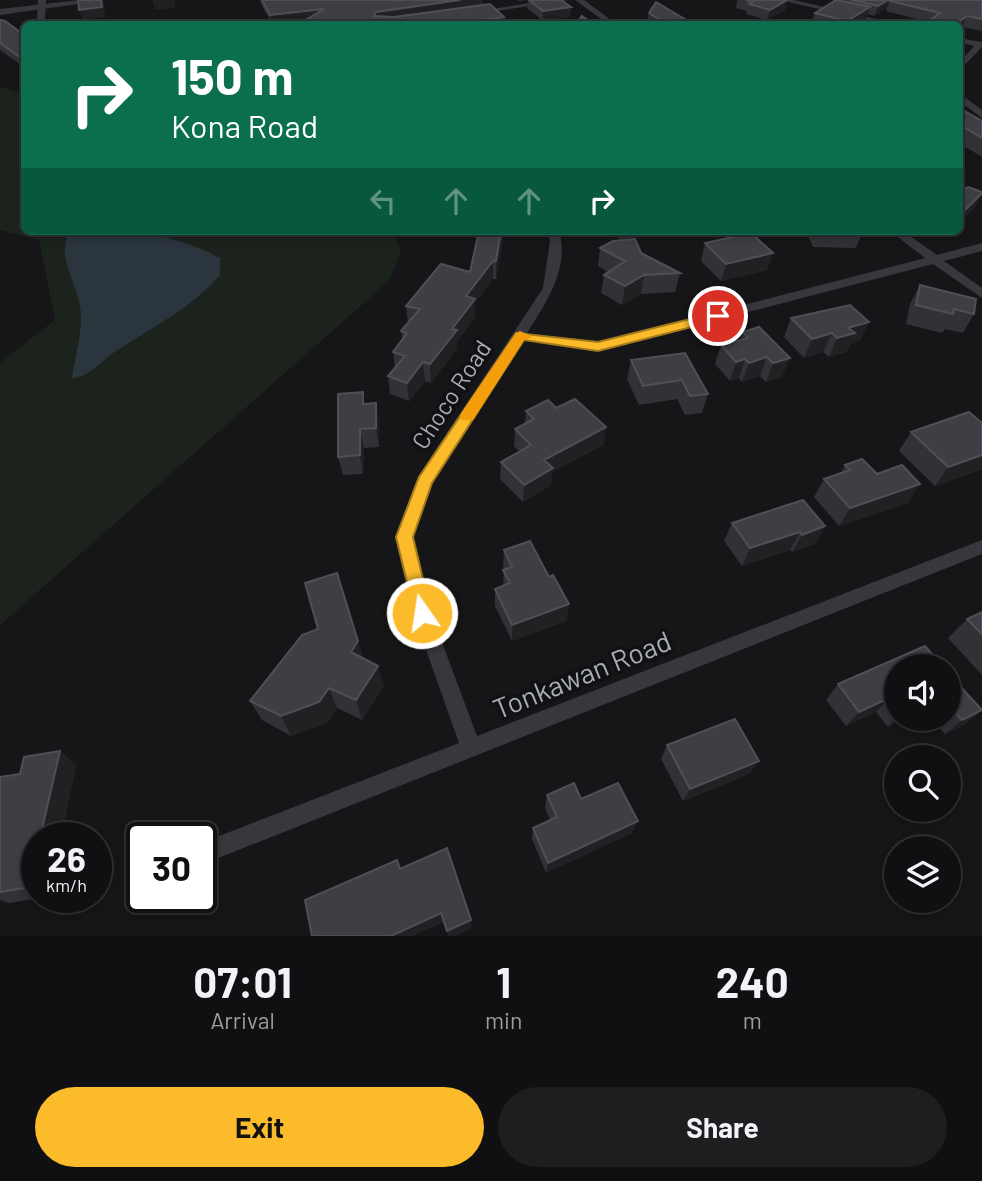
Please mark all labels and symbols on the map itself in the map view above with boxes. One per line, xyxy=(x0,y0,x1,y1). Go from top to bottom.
pin xyxy=(688,286,748,346)
street label: Choco Road xyxy=(405,334,497,454)
position arrow xyxy=(385,576,459,650)
street label: Tonkawan Road xyxy=(488,623,676,725)
speed limit sign: 30 xyxy=(126,822,217,913)

